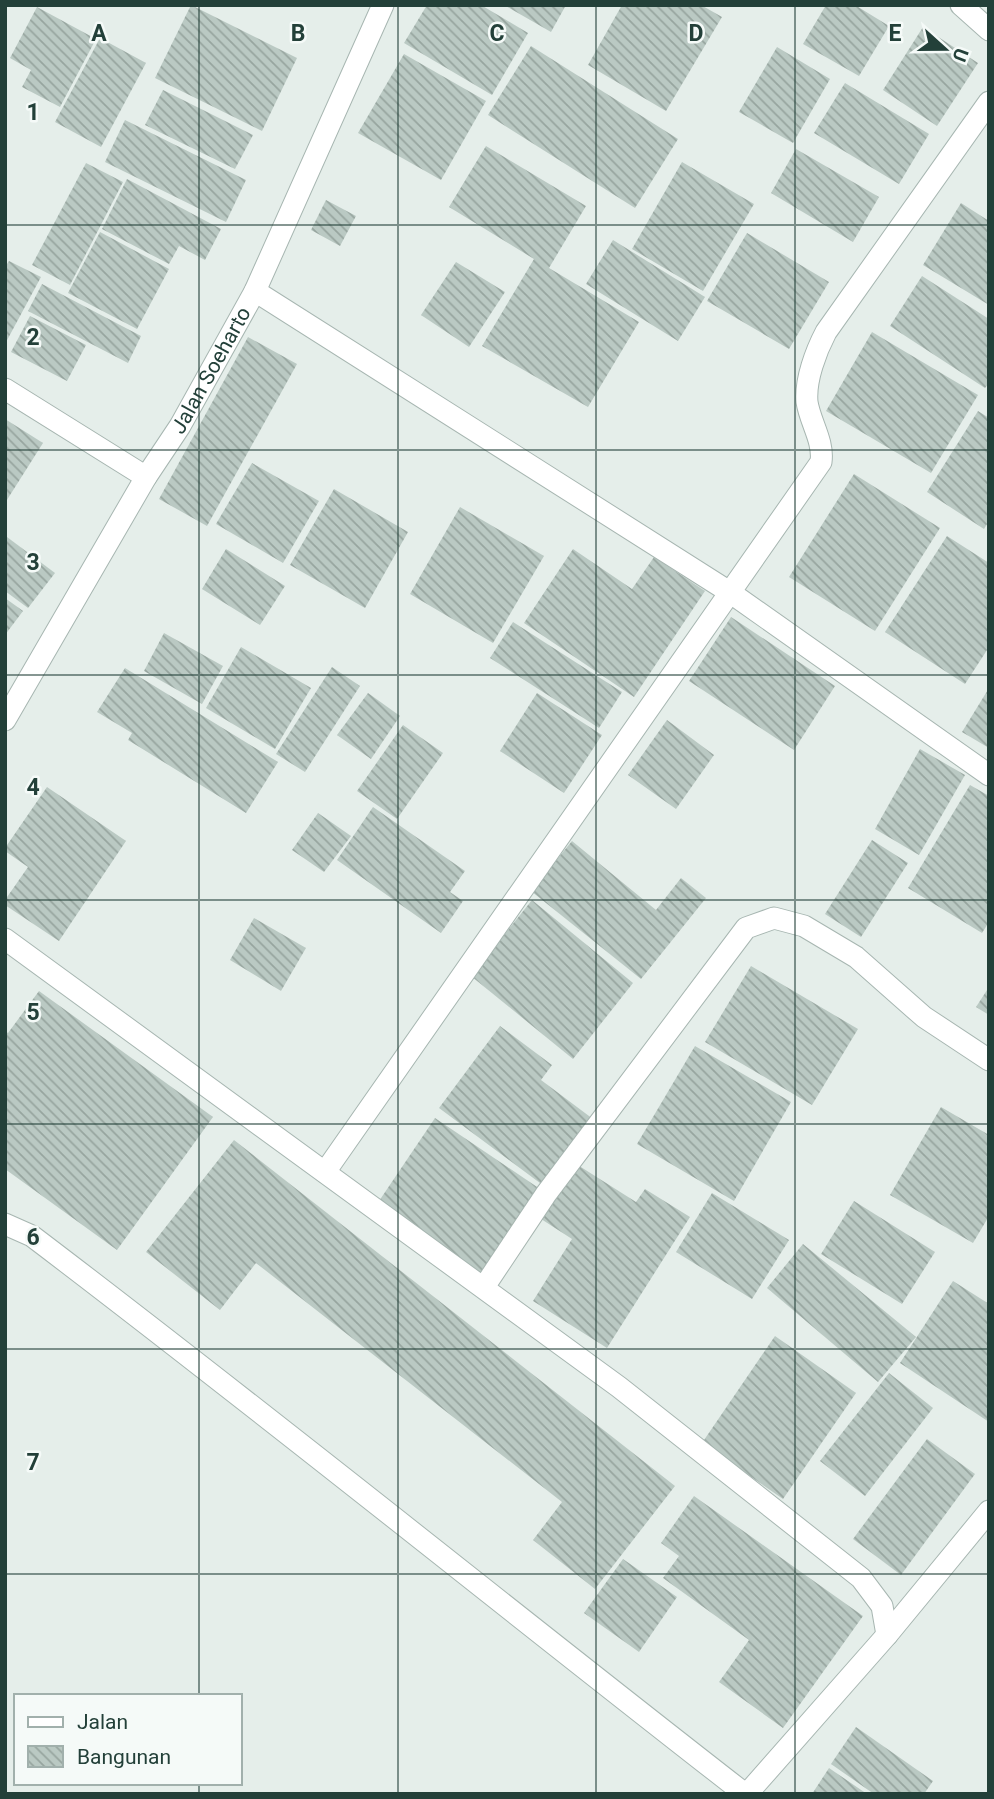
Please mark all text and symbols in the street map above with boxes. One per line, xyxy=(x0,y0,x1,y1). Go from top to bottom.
north arrow xyxy=(910,14,980,84)
text: A xyxy=(91,20,107,47)
text: B xyxy=(291,20,305,47)
text: C xyxy=(489,20,505,47)
text: D xyxy=(689,20,703,47)
text: E xyxy=(889,20,902,47)
text: U xyxy=(947,45,973,65)
text: 1 xyxy=(26,99,40,126)
street label: Jalan Soeharto xyxy=(166,303,256,438)
text: 2 xyxy=(26,324,40,351)
text: 3 xyxy=(26,549,40,576)
text: 4 xyxy=(26,774,40,801)
text: 5 xyxy=(26,999,40,1026)
text: 6 xyxy=(26,1224,40,1251)
text: 7 xyxy=(26,1449,40,1476)
legend xyxy=(14,1694,242,1785)
text: Jalan xyxy=(77,1710,128,1734)
text: Bangunan xyxy=(77,1745,171,1769)

